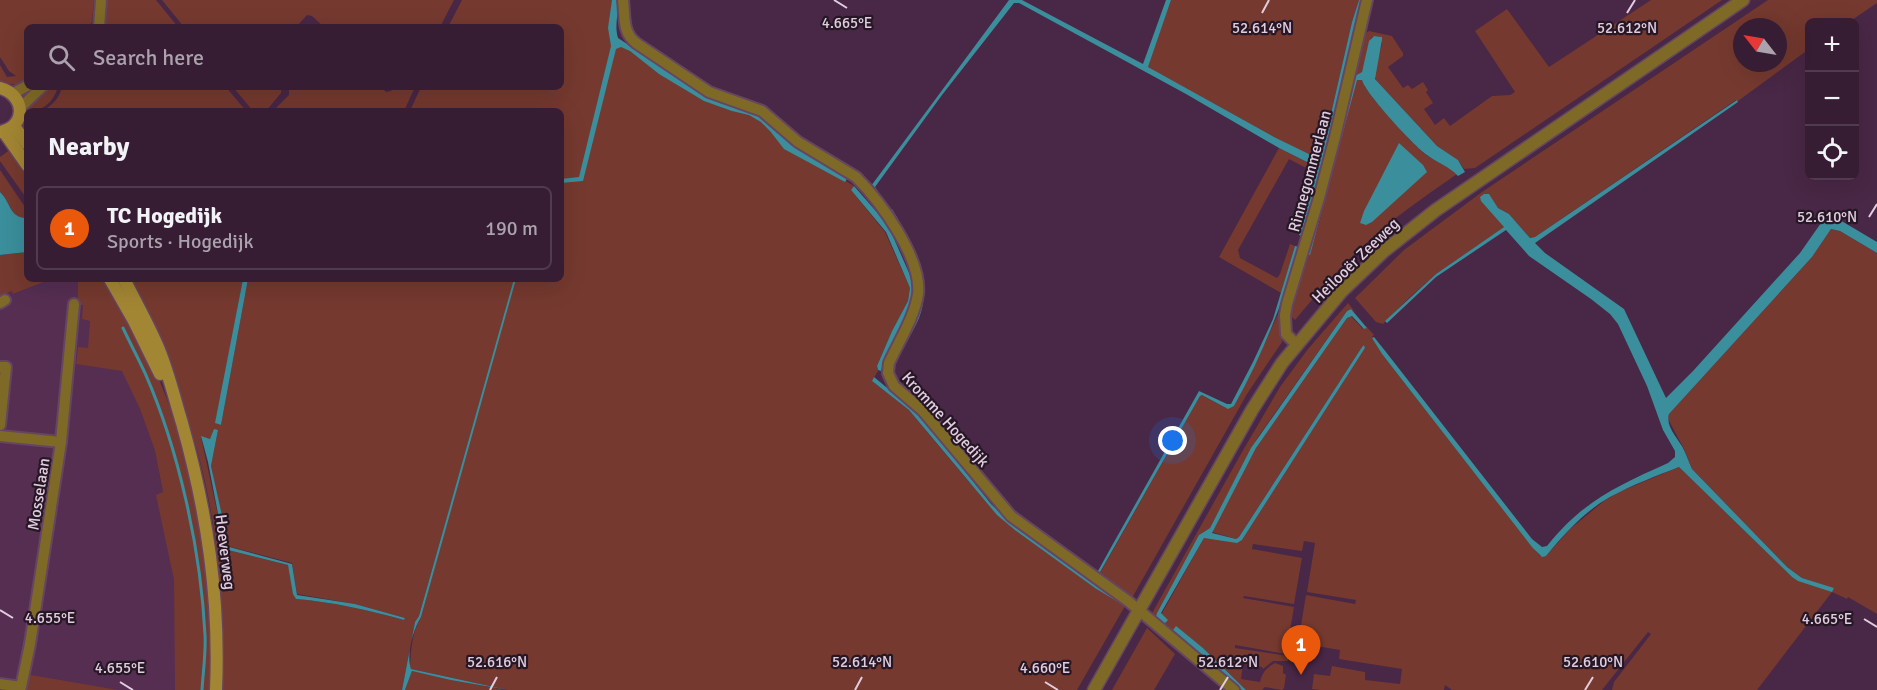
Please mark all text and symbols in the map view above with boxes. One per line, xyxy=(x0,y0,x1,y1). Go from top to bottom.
text: 4.665°E xyxy=(822,14,872,32)
north arrow xyxy=(1733,18,1787,72)
map controls xyxy=(1805,18,1859,180)
button: + xyxy=(1805,18,1859,72)
text: 52.614°N xyxy=(1232,19,1292,37)
text: 52.612°N xyxy=(1597,19,1657,37)
search box xyxy=(24,24,564,90)
icon: search xyxy=(45,41,78,74)
text: Search here xyxy=(93,44,204,71)
button: − xyxy=(1805,72,1859,126)
street label: Rinnegommerlaan xyxy=(1284,108,1336,234)
button: locate xyxy=(1805,126,1859,180)
text: Nearby xyxy=(48,131,129,163)
text: TC Hogedijk xyxy=(107,202,222,229)
text: 52.610°N xyxy=(1797,208,1857,226)
street label: Heilooër Zeeweg xyxy=(1308,214,1404,307)
text: 1 xyxy=(64,216,75,241)
text: 190 m xyxy=(485,216,538,241)
text: Sports · Hogedijk xyxy=(107,229,254,254)
street label: Kromme Hogedijk xyxy=(897,368,993,471)
your location xyxy=(1158,426,1187,455)
street label: Mosselaan xyxy=(23,457,55,532)
street label: Hoeverweg xyxy=(210,513,240,591)
text: 4.655°E xyxy=(25,609,75,627)
text: 4.665°E xyxy=(1802,610,1852,628)
pin: 1 xyxy=(1282,626,1320,675)
text: 52.616°N xyxy=(467,653,527,671)
text: 52.614°N xyxy=(832,653,892,671)
text: 52.612°N xyxy=(1198,653,1258,671)
text: 52.610°N xyxy=(1563,653,1623,671)
text: 4.655°E xyxy=(95,659,145,677)
text: 4.660°E xyxy=(1020,659,1070,677)

